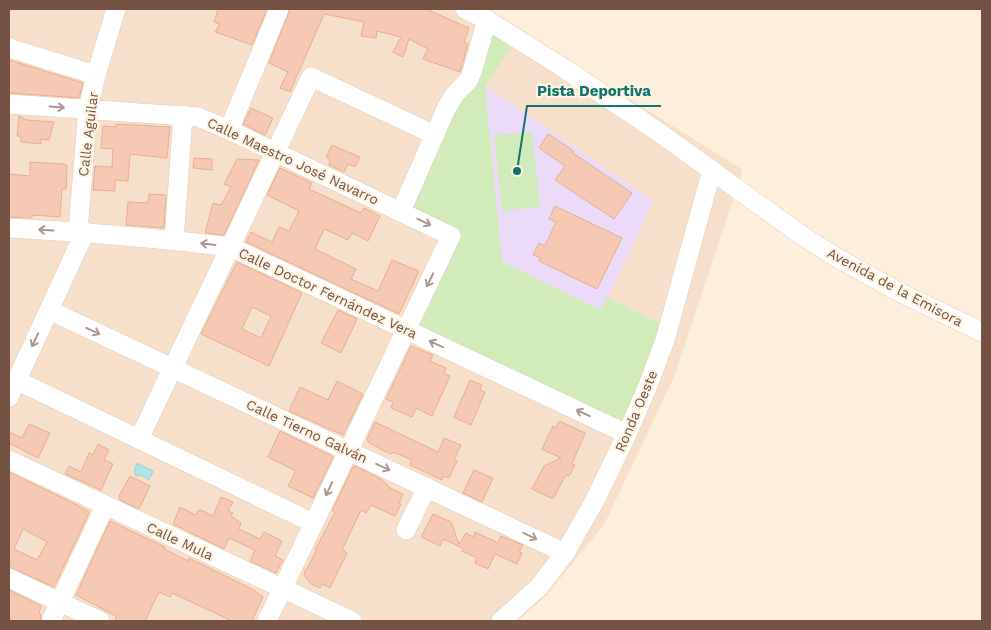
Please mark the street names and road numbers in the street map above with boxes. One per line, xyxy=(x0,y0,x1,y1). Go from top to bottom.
street label: Calle Aguilar xyxy=(75,90,101,177)
street label: Calle Maestro José Navarro xyxy=(205,114,381,208)
street label: Avenida de la Emisora xyxy=(824,244,966,330)
street label: Calle Doctor Fernández Vera xyxy=(236,245,420,342)
street label: Ronda Oeste xyxy=(612,368,660,454)
street label: Calle Tierno Galván xyxy=(244,396,370,466)
street label: Calle Mula xyxy=(144,519,216,563)

